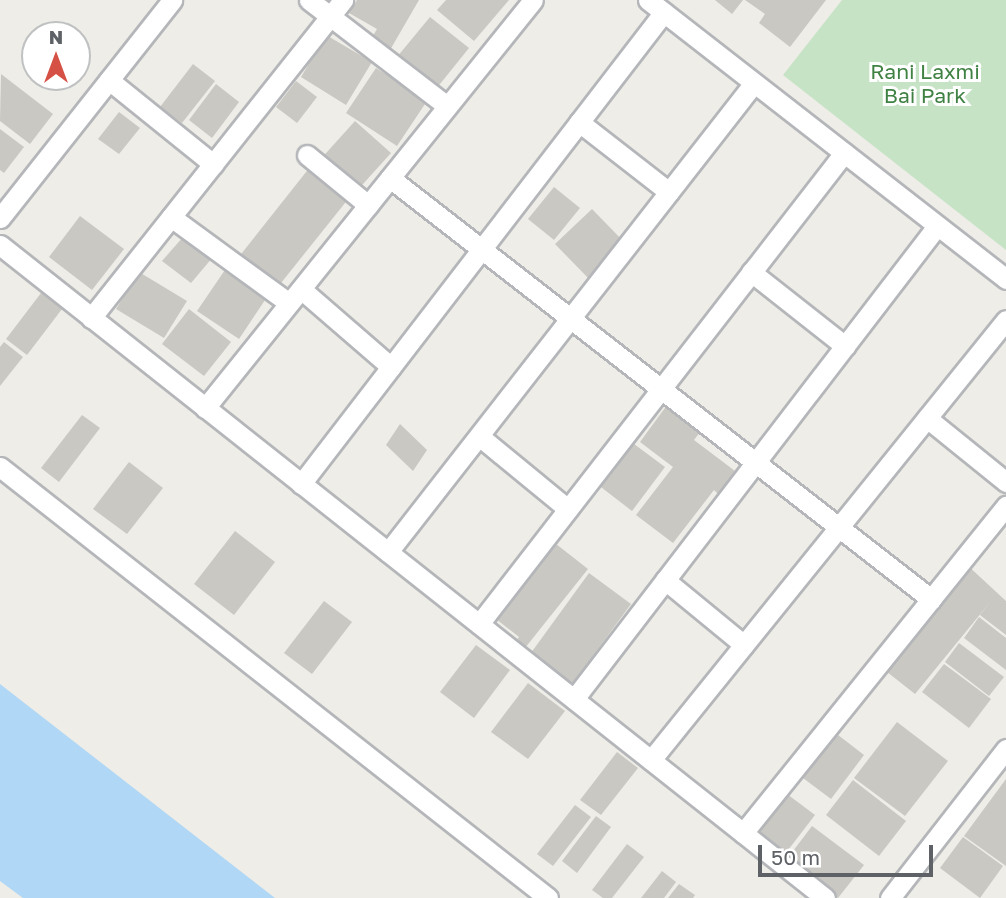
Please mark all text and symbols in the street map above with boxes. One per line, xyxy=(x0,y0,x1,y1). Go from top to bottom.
north arrow xyxy=(21,21,91,91)
text: N xyxy=(49,25,63,48)
park label: Rani Laxmi Bai Park xyxy=(870,58,980,108)
scale bar xyxy=(761,832,936,876)
text: 50 m xyxy=(771,844,820,870)

